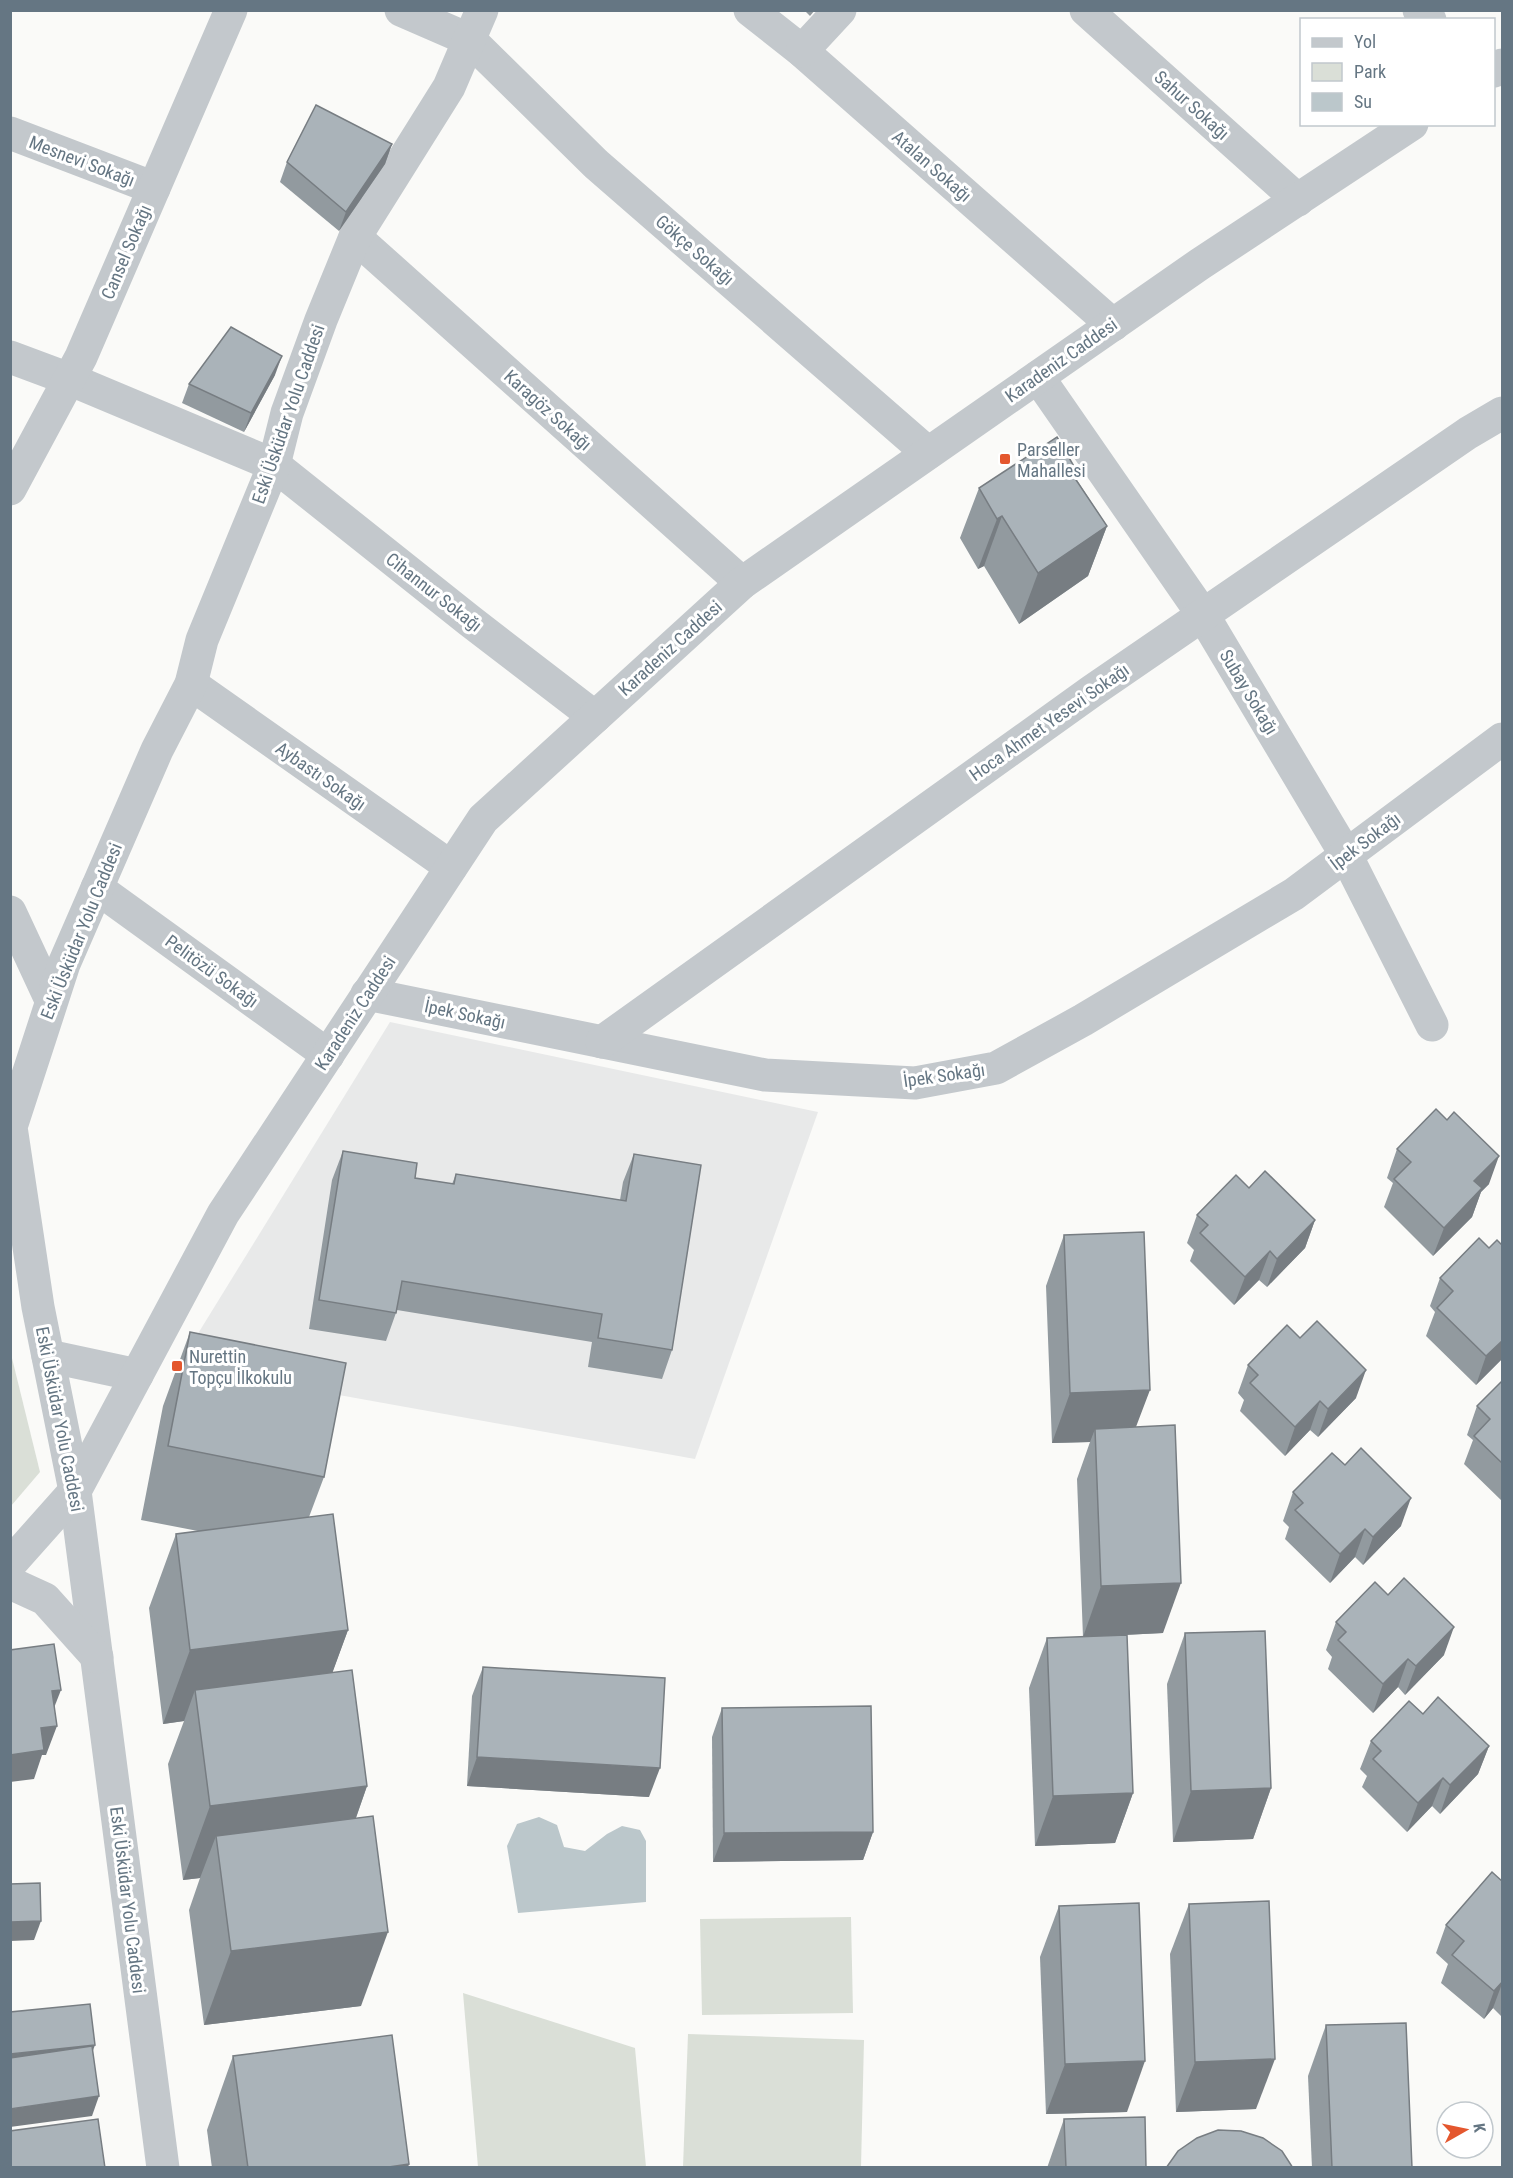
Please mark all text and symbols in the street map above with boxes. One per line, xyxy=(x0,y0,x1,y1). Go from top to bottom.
legend xyxy=(1300,18,1495,126)
text: Yol xyxy=(1354,31,1376,52)
text: Park xyxy=(1354,61,1386,82)
street label: Sahur Sokağı xyxy=(1150,66,1234,144)
text: Su xyxy=(1354,91,1372,112)
street label: Atalan Sokağı xyxy=(888,126,976,206)
street label: Mesnevi Sokağı xyxy=(26,131,138,191)
street label: Cansel Sokağı xyxy=(97,202,155,302)
street label: Gökçe Sokağı xyxy=(652,210,738,290)
street label: Karadeniz Caddesi xyxy=(1001,314,1121,406)
street label: Eski Üsküdar Yolu Caddesi xyxy=(247,322,329,506)
street label: Karagöz Sokağı xyxy=(500,365,596,455)
place label: Parseller Mahallesi xyxy=(1017,439,1086,481)
marker: Parseller Mahallesi xyxy=(998,452,1012,466)
street label: Cihannur Sokağı xyxy=(382,548,486,636)
street label: Karadeniz Caddesi xyxy=(614,596,726,700)
street label: Subay Sokağı xyxy=(1215,646,1283,738)
street label: Hoca Ahmet Yesevi Sokağı xyxy=(965,659,1133,785)
street label: Aybastı Sokağı xyxy=(272,737,370,815)
street label: İpek Sokağı xyxy=(1326,808,1404,874)
street label: Eski Üsküdar Yolu Caddesi xyxy=(36,840,126,1022)
street label: Pelitözü Sokağı xyxy=(162,930,262,1012)
street label: Karadeniz Caddesi xyxy=(310,952,400,1074)
street label: İpek Sokağı xyxy=(423,995,507,1033)
street label: İpek Sokağı xyxy=(902,1059,986,1091)
street label: Eski Üsküdar Yolu Caddesi xyxy=(32,1325,88,1513)
place label: Nurettin Topçu İlkokulu xyxy=(189,1346,292,1388)
marker: Nurettin Topçu İlkokulu xyxy=(170,1359,184,1373)
street label: Eski Üsküdar Yolu Caddesi xyxy=(106,1805,150,1995)
north arrow xyxy=(1435,2100,1495,2160)
text: K xyxy=(1469,2122,1489,2134)

